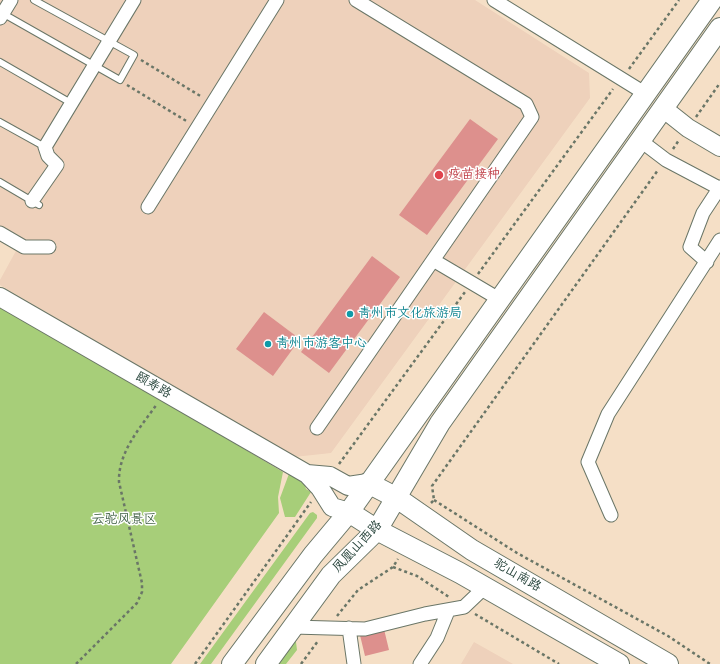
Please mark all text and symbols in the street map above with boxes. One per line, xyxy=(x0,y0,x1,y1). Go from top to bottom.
place label: 疫苗接种 xyxy=(448,167,500,183)
marker: 疫苗接种 xyxy=(433,169,445,181)
place label: 青州市文化旅游局 xyxy=(358,306,462,322)
marker: 青州市文化旅游局 xyxy=(345,309,355,319)
place label: 青州市游客中心 xyxy=(276,336,367,352)
marker: 青州市游客中心 xyxy=(263,339,273,349)
street label: 颐寿路 xyxy=(132,369,174,403)
park label: 云驼风景区 xyxy=(92,512,156,528)
street label: 凤凰山西路 xyxy=(330,518,386,576)
street label: 驼山南路 xyxy=(491,556,543,596)

